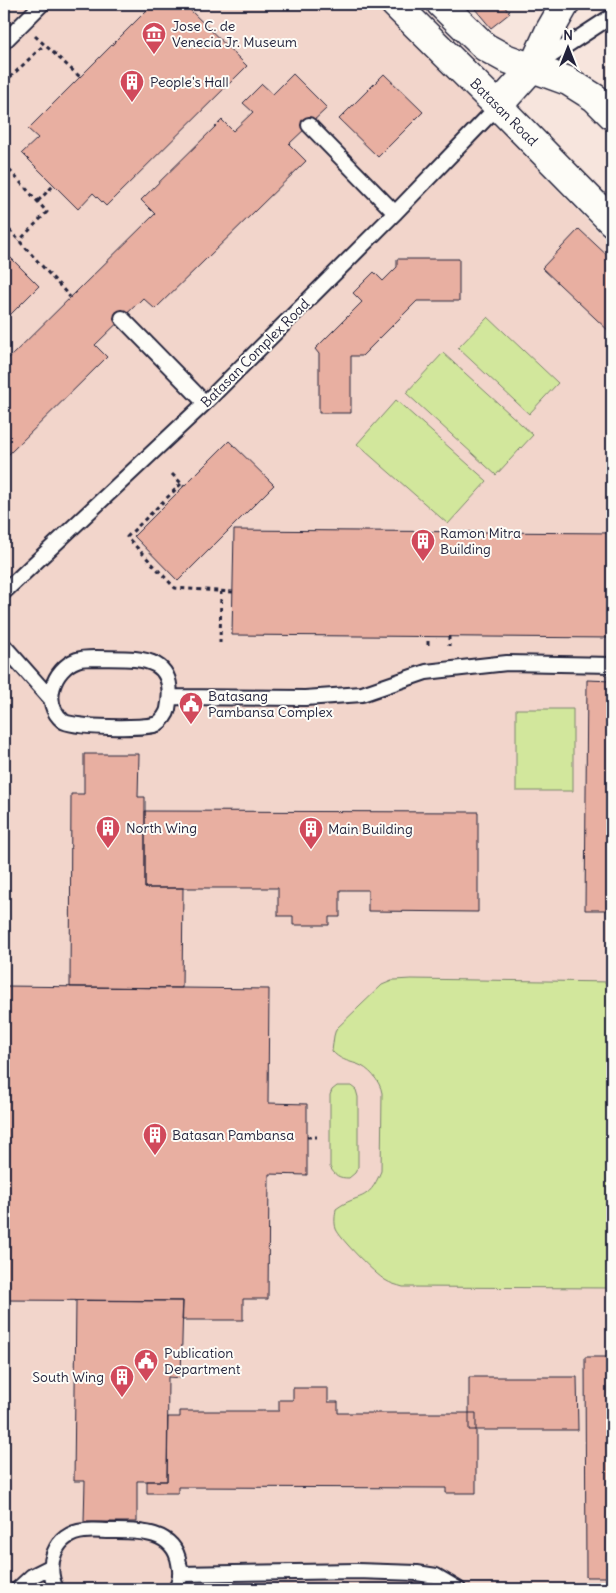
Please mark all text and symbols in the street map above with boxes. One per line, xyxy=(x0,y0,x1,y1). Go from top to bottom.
place label: Jose C. de Venecia Jr. Museum xyxy=(172,17,297,51)
museum icon: Jose C. de Venecia Jr. Museum xyxy=(141,21,167,55)
north arrow xyxy=(544,22,594,72)
text: N xyxy=(563,26,573,44)
building icon: People's Hall xyxy=(119,69,145,103)
place label: People's Hall xyxy=(150,73,229,91)
street label: Batasan Road xyxy=(466,74,542,150)
street label: Batasan Complex Road xyxy=(197,295,313,411)
place label: Ramon Mitra Building xyxy=(440,524,521,558)
building icon: Ramon Mitra Building xyxy=(410,528,436,562)
place label: Batasang Pambansa Complex xyxy=(208,687,333,721)
public building icon: Batasang Pambansa Complex xyxy=(178,691,204,725)
building icon: North Wing xyxy=(95,815,121,849)
building icon: Main Building xyxy=(298,816,324,850)
place label: North Wing xyxy=(126,819,197,837)
place label: Main Building xyxy=(328,820,413,838)
building icon: Batasan Pambansa xyxy=(142,1122,168,1156)
place label: Batasan Pambansa xyxy=(172,1126,294,1144)
place label: Publication Department xyxy=(164,1344,241,1378)
public building icon: Publication Department xyxy=(133,1348,159,1382)
building icon: South Wing xyxy=(109,1364,135,1398)
place label: South Wing xyxy=(32,1368,104,1386)

